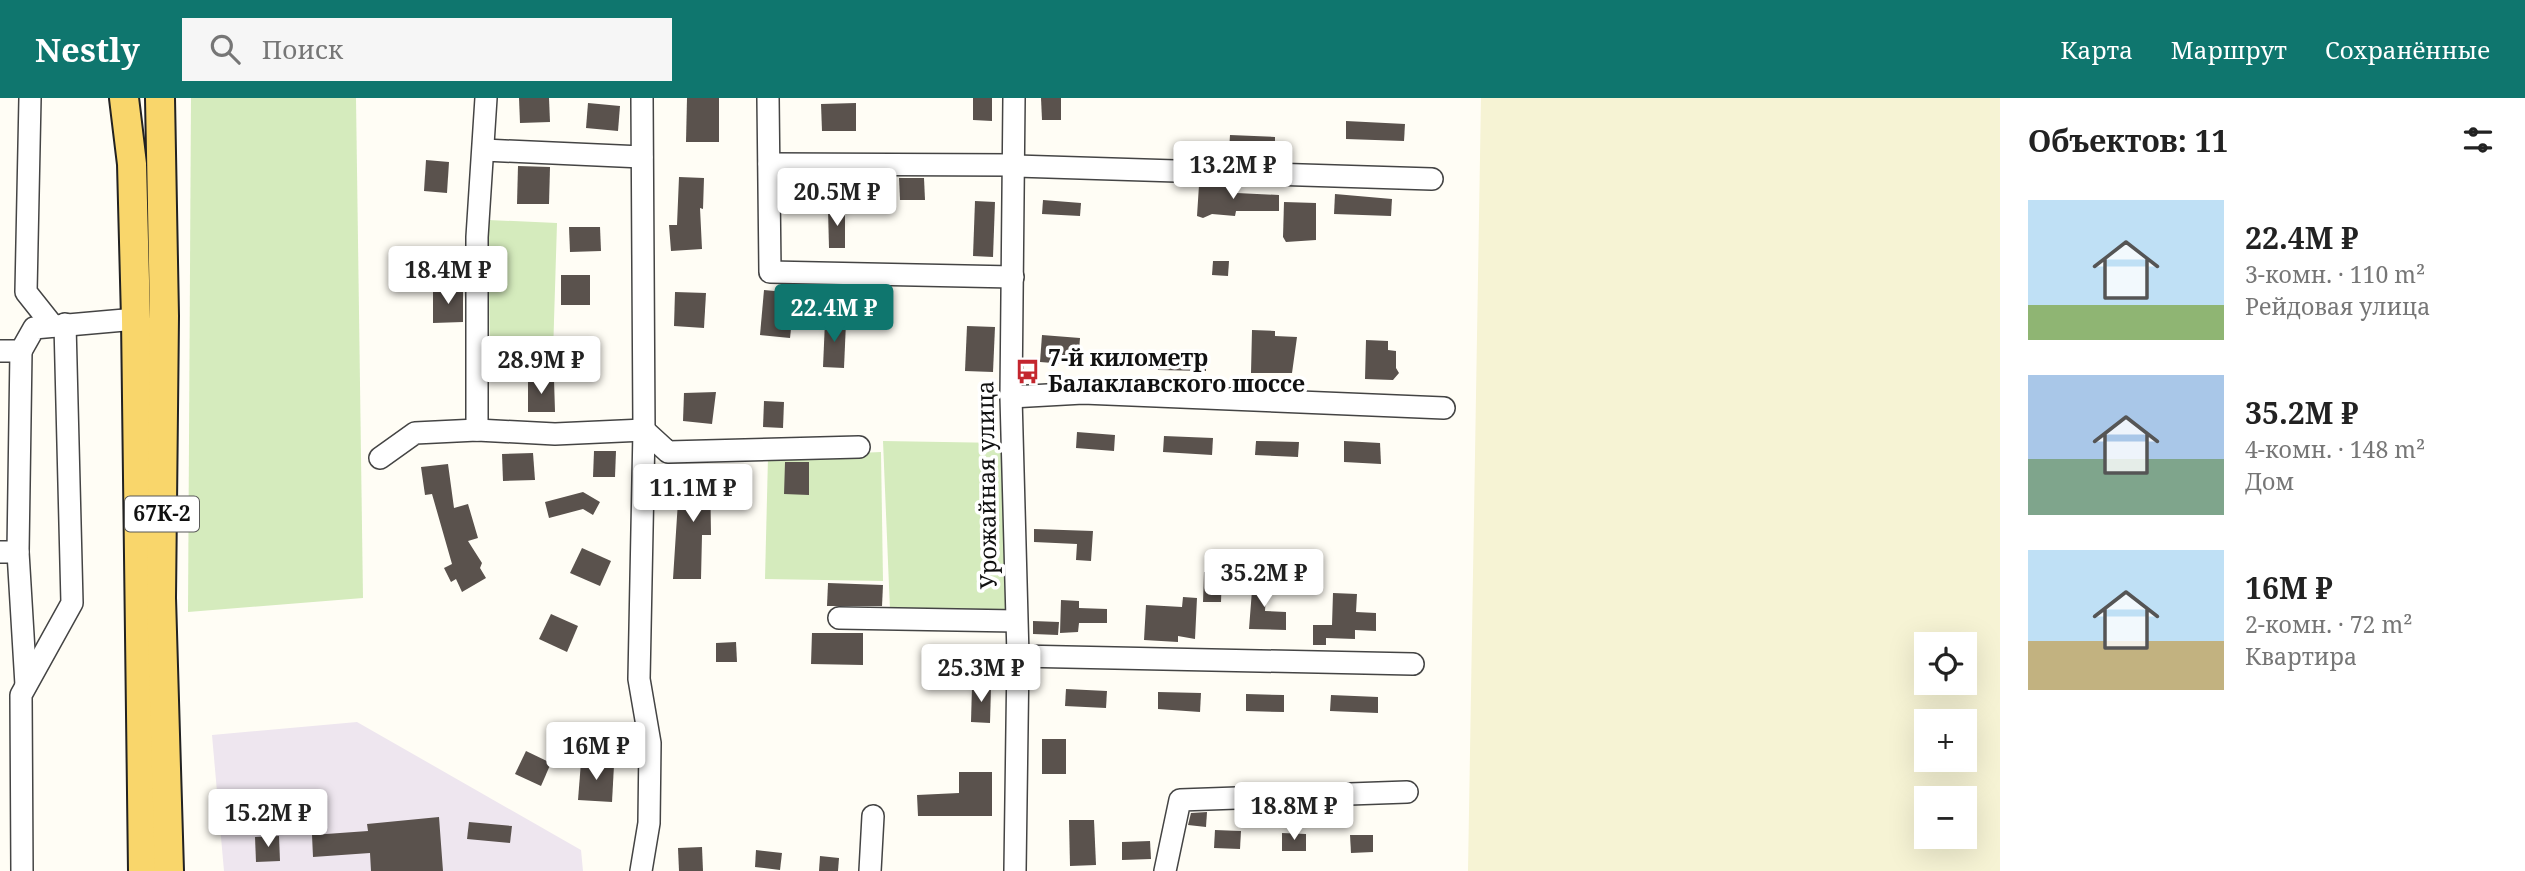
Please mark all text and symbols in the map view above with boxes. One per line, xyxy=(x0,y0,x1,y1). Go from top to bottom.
search box xyxy=(182,18,672,81)
text: Nestly xyxy=(35,27,140,72)
icon: search xyxy=(206,30,244,68)
text: Поиск xyxy=(262,31,343,67)
text: Карта xyxy=(2061,33,2133,66)
text: Маршрут xyxy=(2171,33,2287,66)
text: Сохранённые xyxy=(2325,33,2490,66)
text: Объектов: 11 xyxy=(2028,120,2229,161)
icon: filters xyxy=(2459,121,2497,159)
pin: 13.2M ₽ xyxy=(1168,141,1298,201)
text: 13.2M ₽ xyxy=(1189,148,1277,180)
pin: 20.5M ₽ xyxy=(772,169,902,228)
text: 20.5M ₽ xyxy=(793,175,881,207)
text: 22.4M ₽ xyxy=(2245,217,2359,258)
icon: home xyxy=(2084,228,2168,312)
pin: 18.4M ₽ xyxy=(383,246,513,306)
text: 18.4M ₽ xyxy=(404,253,492,285)
text: 3-комн. · 110 m² xyxy=(2245,258,2425,290)
pin: 22.4M ₽ xyxy=(769,285,899,344)
text: Рейдовая улица xyxy=(2245,290,2430,322)
text: 22.4M ₽ xyxy=(790,291,878,323)
pin: 28.9M ₽ xyxy=(476,336,606,396)
place label: 7-й километр Балаклавского шоссе xyxy=(1048,341,1305,399)
text: 28.9M ₽ xyxy=(497,343,585,375)
bus stop icon: 7-й километр Балаклавского шоссе xyxy=(1014,357,1042,385)
street label: Урожайная улица xyxy=(968,380,1004,590)
text: 35.2M ₽ xyxy=(2245,392,2359,433)
icon: home xyxy=(2084,403,2168,487)
text: 4-комн. · 148 m² xyxy=(2245,433,2425,465)
pin: 11.1M ₽ xyxy=(628,464,758,524)
text: Дом xyxy=(2245,465,2294,497)
text: 11.1M ₽ xyxy=(649,471,737,503)
road number: 67К-2 xyxy=(125,496,199,532)
pin: 35.2M ₽ xyxy=(1199,550,1329,609)
text: 35.2M ₽ xyxy=(1220,556,1308,588)
text: 16M ₽ xyxy=(2245,567,2333,608)
icon: home xyxy=(2084,578,2168,662)
text: 2-комн. · 72 m² xyxy=(2245,608,2412,640)
map controls xyxy=(1914,632,1977,849)
button: locate xyxy=(1914,632,1977,695)
text: Квартира xyxy=(2245,640,2357,672)
pin: 25.3M ₽ xyxy=(916,644,1046,704)
text: 25.3M ₽ xyxy=(937,651,1025,683)
button: + xyxy=(1914,709,1977,772)
pin: 16M ₽ xyxy=(547,722,645,782)
text: 16M ₽ xyxy=(562,729,630,761)
pin: 18.8M ₽ xyxy=(1229,782,1359,842)
button: − xyxy=(1914,786,1977,849)
text: 18.8M ₽ xyxy=(1250,789,1338,821)
pin: 15.2M ₽ xyxy=(203,790,333,849)
text: 15.2M ₽ xyxy=(224,796,312,828)

